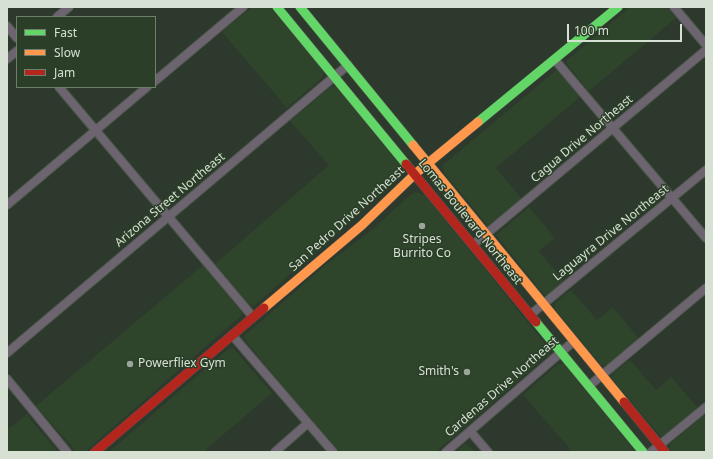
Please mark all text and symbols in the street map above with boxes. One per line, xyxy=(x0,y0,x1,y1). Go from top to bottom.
legend xyxy=(16,16,156,88)
scale bar xyxy=(569,16,684,42)
text: 100 m xyxy=(574,22,609,39)
text: Fast xyxy=(54,24,77,41)
text: Slow xyxy=(54,44,80,61)
text: Jam xyxy=(54,64,75,81)
street label: Cagua Drive Northeast xyxy=(528,92,636,186)
street label: Arizona Street Northeast xyxy=(112,150,228,250)
street label: Lomas Boulevard Northeast xyxy=(415,156,525,288)
street label: San Pedro Drive Northeast xyxy=(287,164,407,274)
street label: Laguayra Drive Northeast xyxy=(550,182,672,284)
marker: Stripes Burrito Co xyxy=(417,221,427,231)
place label: Stripes Burrito Co xyxy=(393,233,451,261)
street label: Cardenas Drive Northeast xyxy=(442,334,562,440)
place label: Powerfliex Gym xyxy=(138,357,226,371)
marker: Powerfliex Gym xyxy=(125,359,135,369)
place label: Smith's xyxy=(418,365,459,379)
marker: Smith's xyxy=(462,367,472,377)

